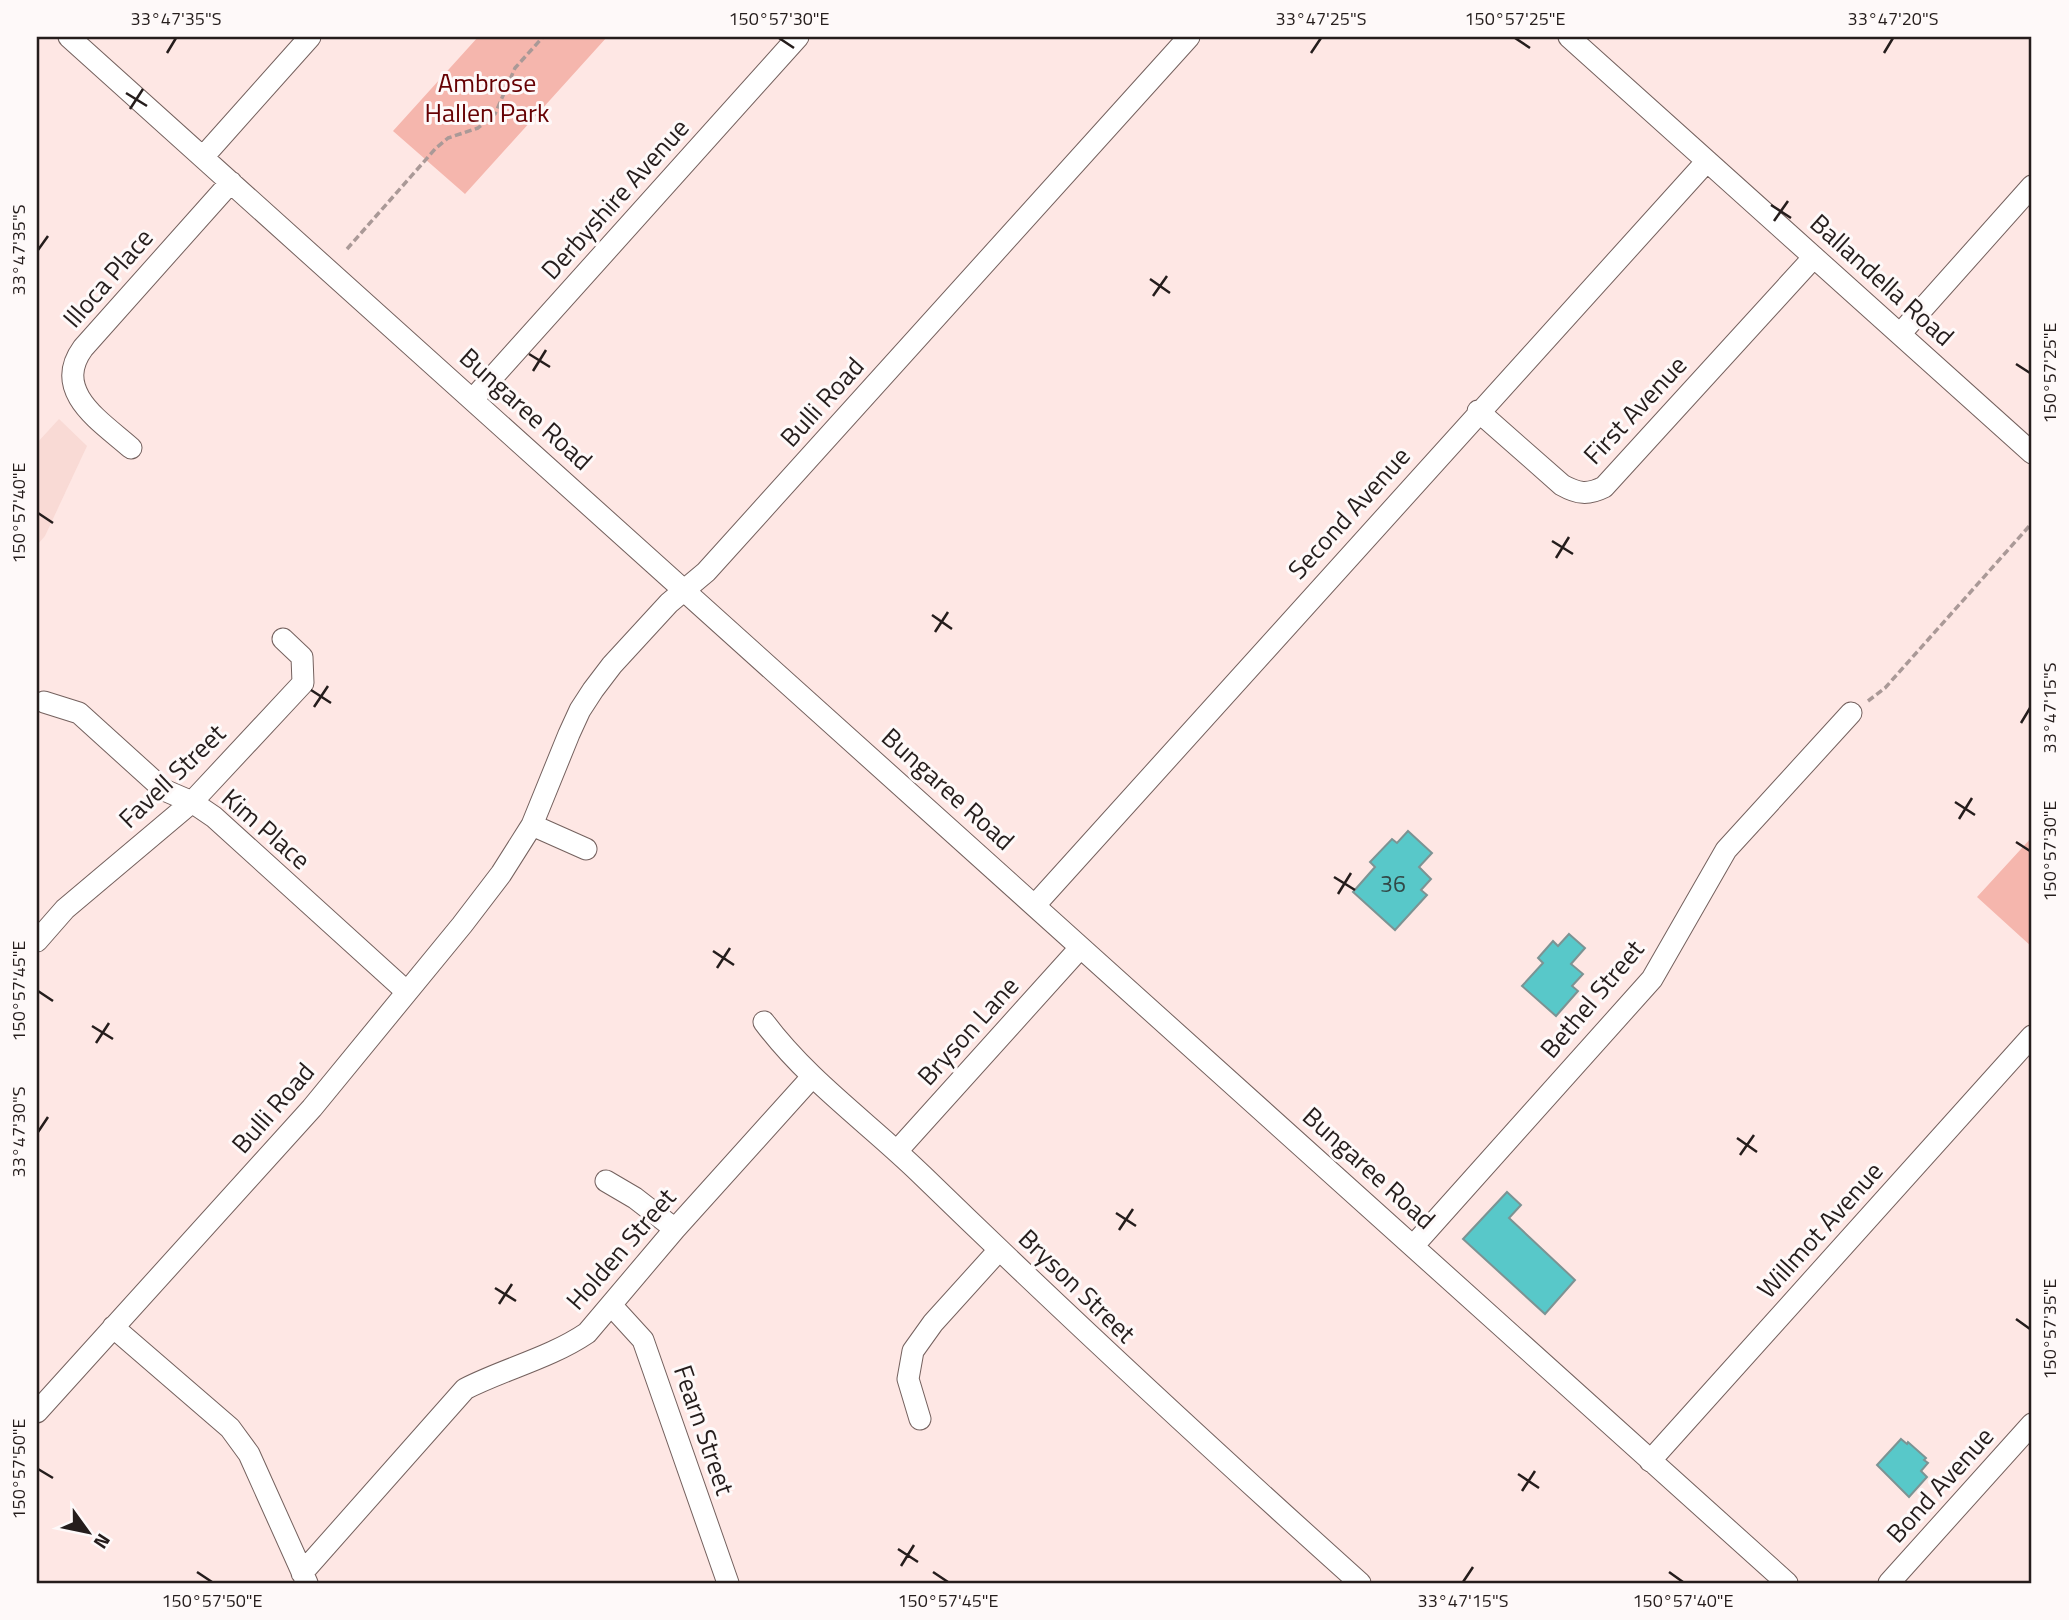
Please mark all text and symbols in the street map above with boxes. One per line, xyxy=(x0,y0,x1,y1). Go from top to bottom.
text: 33°47'35"S xyxy=(131,5,221,32)
text: 150°57'30"E xyxy=(728,5,830,32)
text: 33°47'25"S xyxy=(1276,5,1366,32)
text: 150°57'25"E xyxy=(1464,5,1566,32)
text: 33°47'20"S xyxy=(1848,5,1938,32)
park label: Ambrose Hallen Park xyxy=(424,63,550,132)
street label: Derbyshire Avenue xyxy=(531,109,698,288)
street label: Ballandella Road xyxy=(1802,204,1963,355)
text: 33°47'35"S xyxy=(5,205,32,295)
street label: Illoca Place xyxy=(53,219,162,336)
text: 150°57'25"E xyxy=(2036,322,2063,424)
street label: Bungaree Road xyxy=(451,338,602,479)
street label: First Avenue xyxy=(1574,346,1695,473)
street label: Bulli Road xyxy=(770,348,873,455)
street label: Second Avenue xyxy=(1278,438,1419,588)
text: 150°57'40"E xyxy=(5,462,32,564)
text: 33°47'15"S xyxy=(2036,663,2063,753)
street label: Favell Street xyxy=(109,714,234,837)
street label: Bungaree Road xyxy=(873,718,1024,859)
street label: Kim Place xyxy=(213,779,319,878)
text: 150°57'30"E xyxy=(2036,800,2063,902)
house number: 36 xyxy=(1380,866,1406,901)
street label: Bethel Street xyxy=(1530,931,1653,1066)
text: 150°57'45"E xyxy=(5,940,32,1042)
street label: Bryson Lane xyxy=(908,967,1027,1094)
street label: Bulli Road xyxy=(222,1054,323,1162)
text: 33°47'30"S xyxy=(5,1087,32,1177)
street label: Bungaree Road xyxy=(1294,1097,1445,1238)
street label: Willmot Avenue xyxy=(1747,1153,1892,1307)
street label: Holden Street xyxy=(556,1179,685,1318)
street label: Bryson Street xyxy=(1010,1220,1145,1352)
text: 150°57'35"E xyxy=(2036,1278,2063,1380)
street label: Fearn Street xyxy=(664,1360,745,1500)
text: 150°57'50"E xyxy=(5,1418,32,1520)
street label: Bond Avenue xyxy=(1877,1418,2002,1551)
north arrow xyxy=(52,1498,122,1568)
text: N xyxy=(87,1528,118,1555)
text: 150°57'50"E xyxy=(161,1587,263,1614)
text: 150°57'45"E xyxy=(897,1587,999,1614)
text: 33°47'15"S xyxy=(1418,1587,1508,1614)
text: 150°57'40"E xyxy=(1632,1587,1734,1614)

